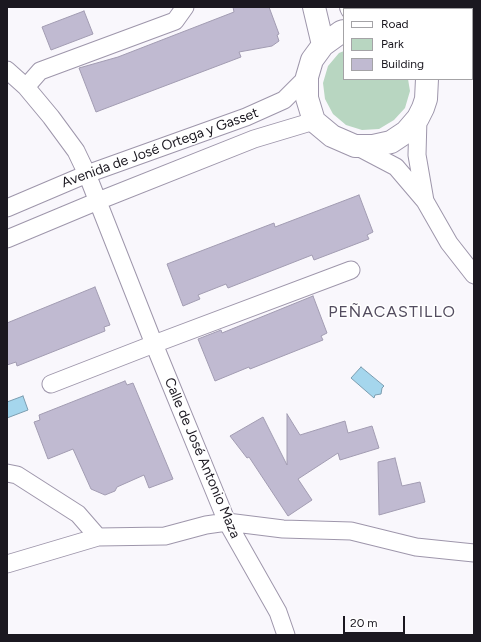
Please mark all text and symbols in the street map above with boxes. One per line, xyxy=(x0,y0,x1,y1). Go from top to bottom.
legend xyxy=(343,8,473,80)
text: Road xyxy=(381,17,409,31)
text: Park xyxy=(381,37,404,51)
text: Building xyxy=(381,57,424,71)
street label: Avenida de José Ortega y Gasset xyxy=(59,105,261,191)
district label: PEÑACASTILLO xyxy=(328,302,456,322)
street label: Calle de José Antonio Maza xyxy=(160,375,244,541)
scale bar xyxy=(345,608,407,634)
text: 20 m xyxy=(350,616,378,630)

